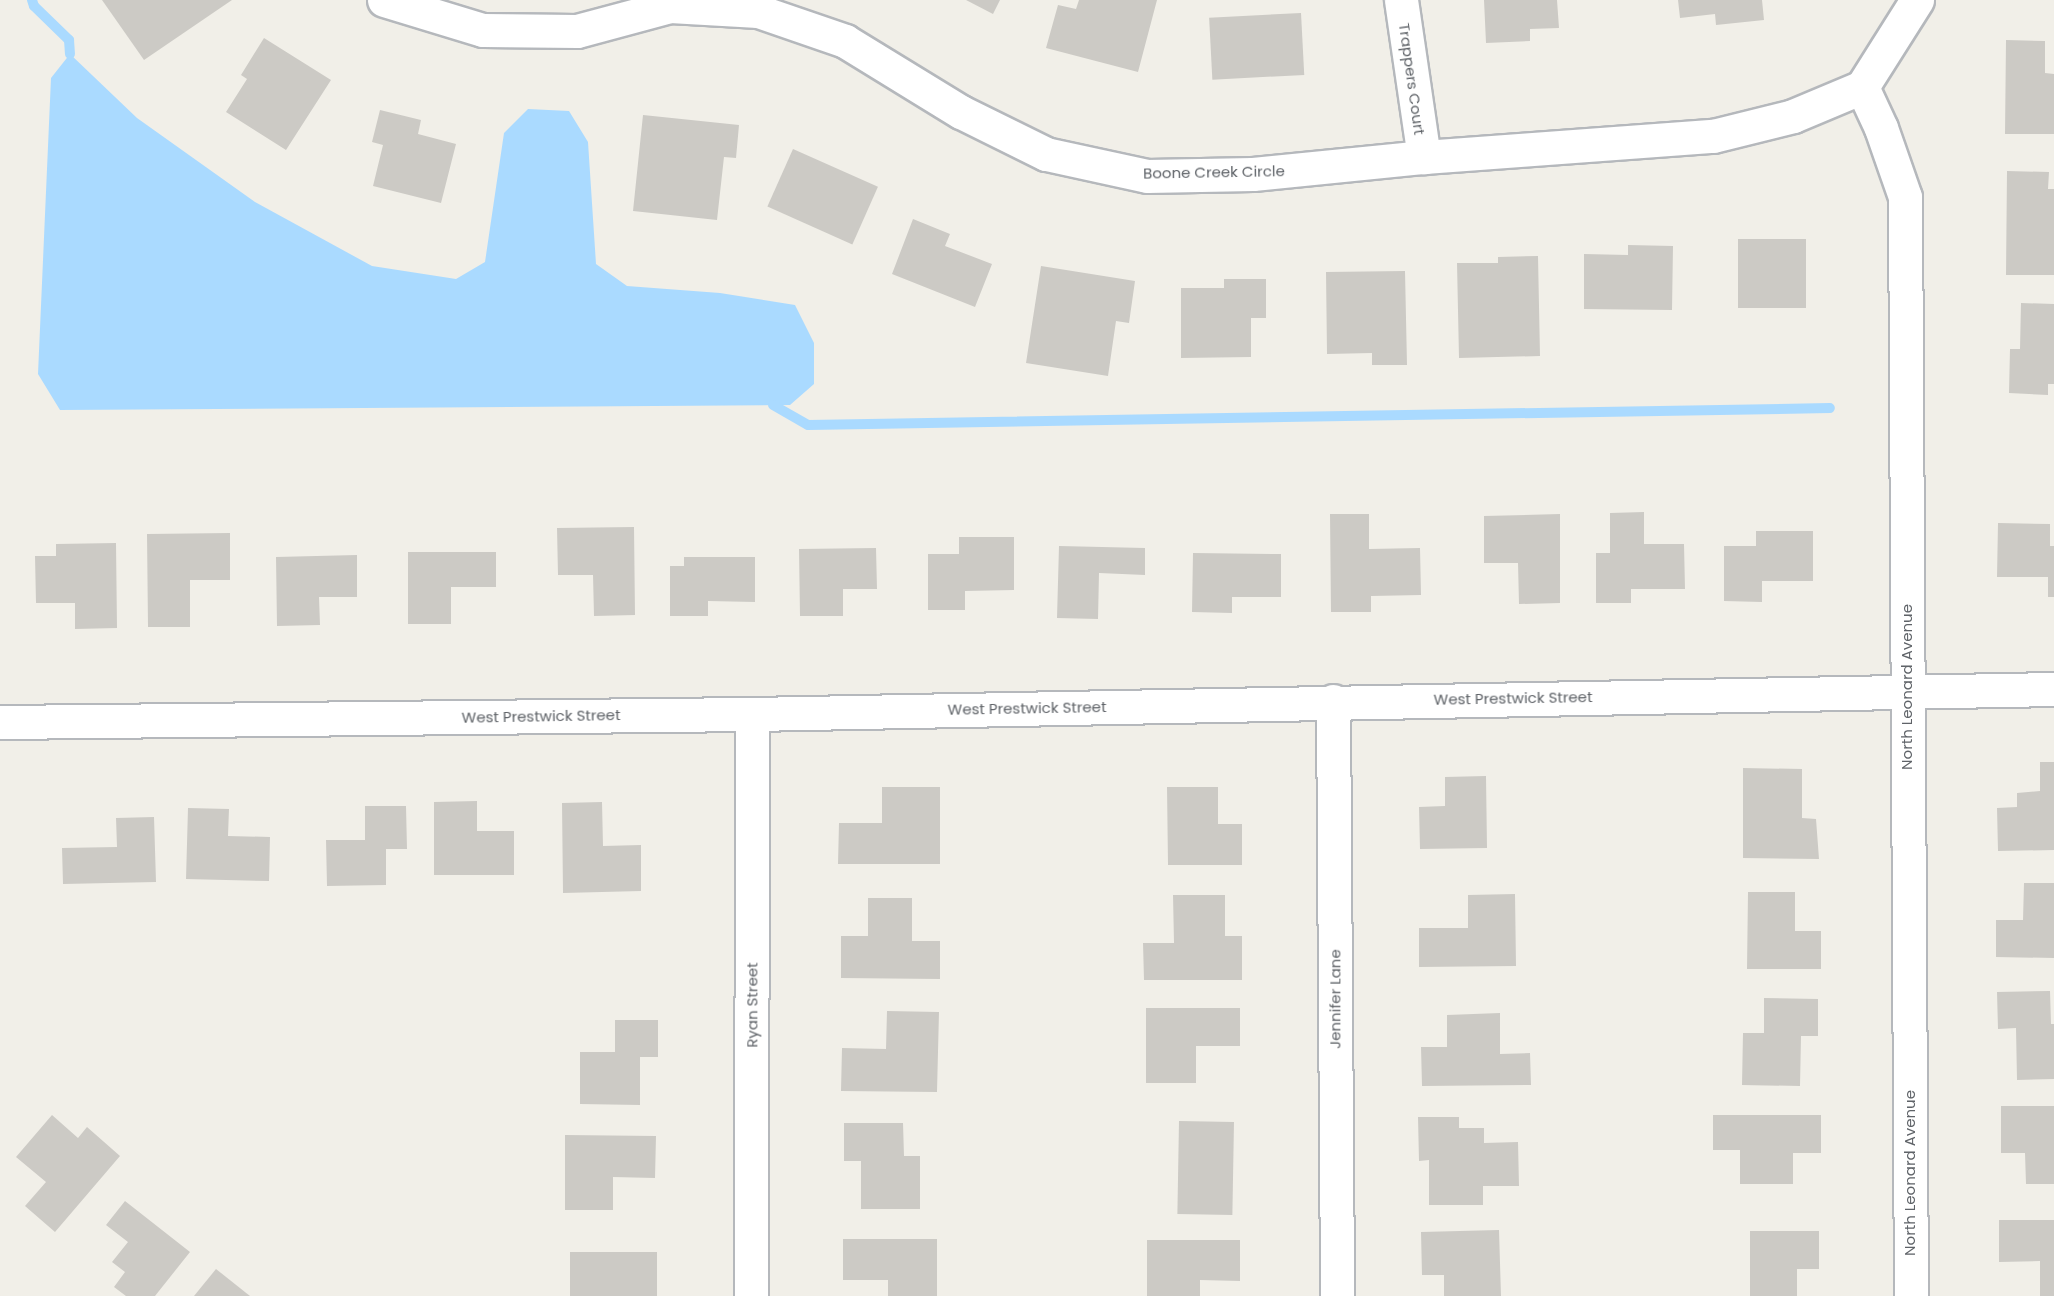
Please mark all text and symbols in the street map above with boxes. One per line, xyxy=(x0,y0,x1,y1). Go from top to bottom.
street label: Trappers Court xyxy=(1395,22,1429,136)
street label: Boone Creek Circle xyxy=(1143,162,1285,182)
street label: North Leonard Avenue xyxy=(1898,604,1916,770)
street label: West Prestwick Street xyxy=(1433,688,1593,708)
street label: West Prestwick Street xyxy=(947,698,1107,718)
street label: West Prestwick Street xyxy=(461,706,621,726)
street label: Jennifer Lane xyxy=(1326,949,1344,1049)
street label: Ryan Street xyxy=(743,962,761,1048)
street label: North Leonard Avenue xyxy=(1901,1090,1919,1256)

